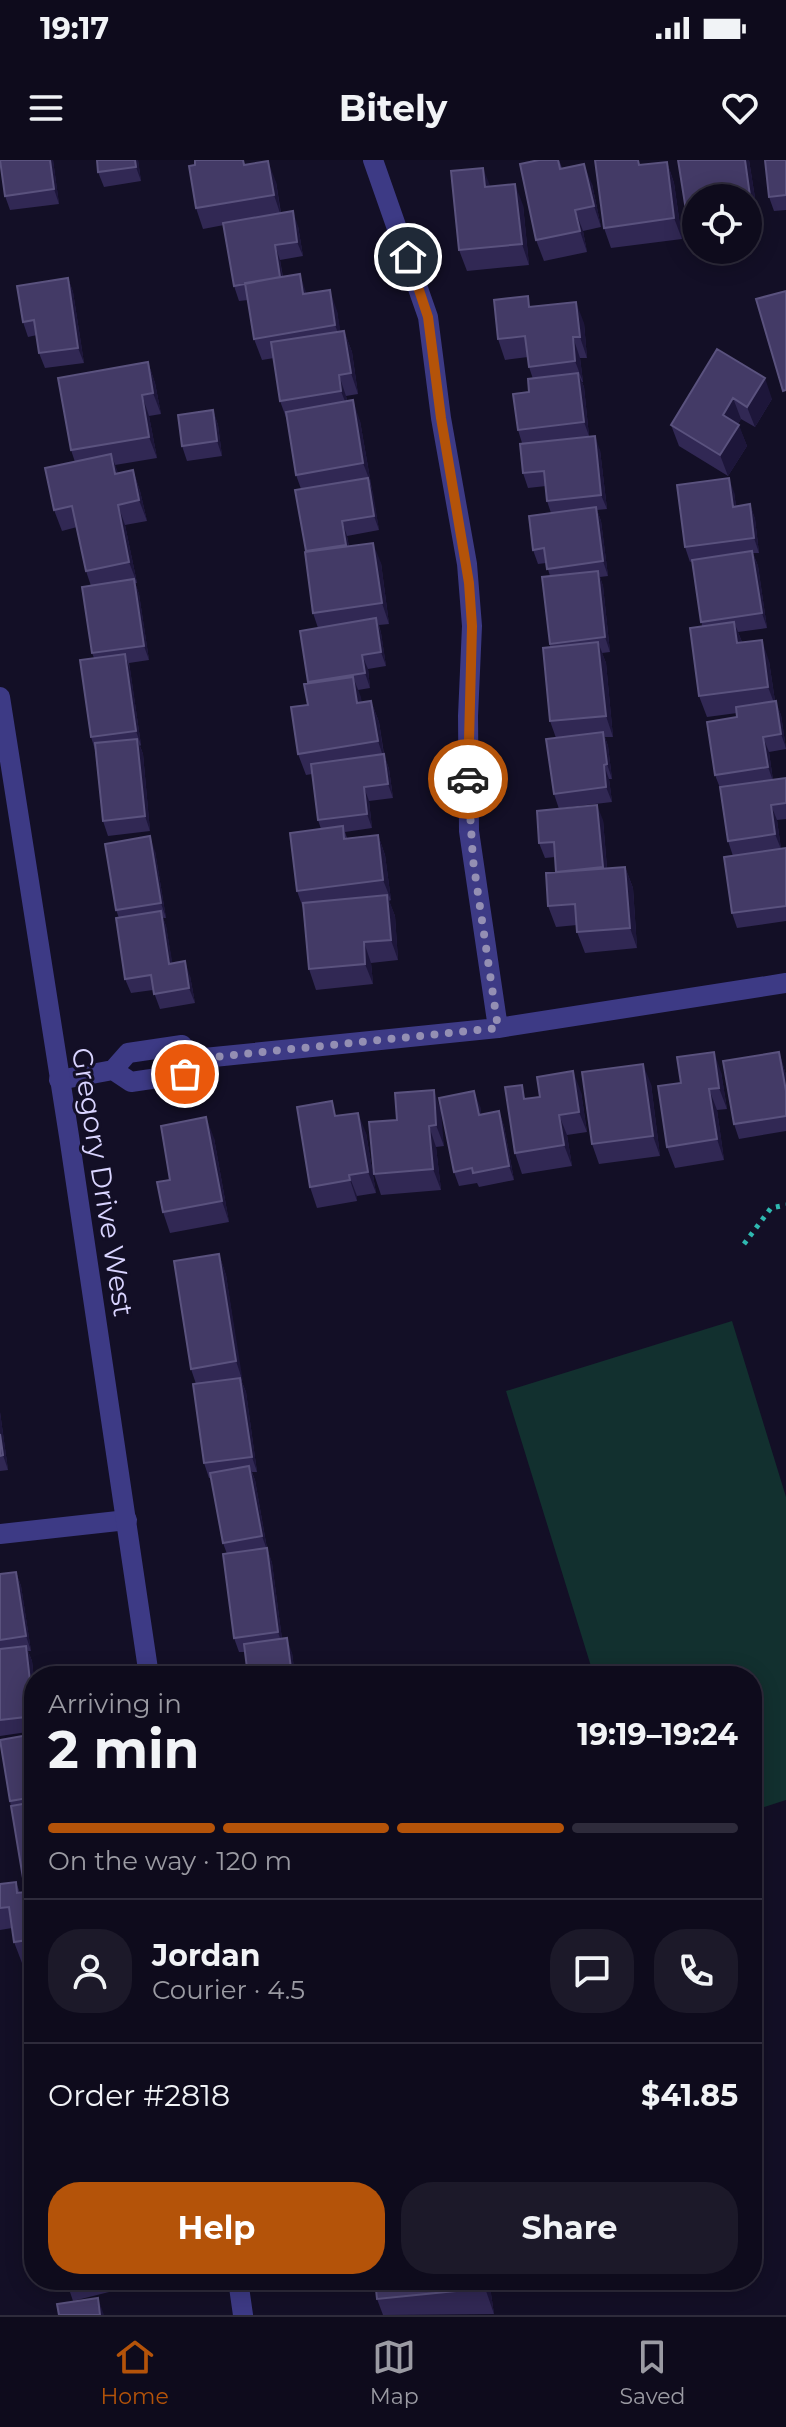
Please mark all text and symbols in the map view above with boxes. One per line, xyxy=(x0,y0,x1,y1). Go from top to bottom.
text: 19:17 xyxy=(40,10,109,47)
icon: menu xyxy=(24,86,68,130)
text: Bitely xyxy=(339,86,447,130)
icon: heart xyxy=(718,86,762,130)
map controls xyxy=(682,184,762,264)
button: locate xyxy=(682,184,762,264)
pin xyxy=(374,223,442,291)
icon: home xyxy=(386,235,430,279)
courier xyxy=(428,739,508,819)
icon: car xyxy=(446,757,490,801)
pin xyxy=(151,1040,219,1108)
street label: Gregory Drive West xyxy=(65,1045,141,1319)
icon: bag xyxy=(163,1052,207,1096)
text: Arriving in xyxy=(48,1688,182,1720)
text: 19:19–19:24 xyxy=(577,1716,738,1753)
text: 2 min xyxy=(48,1718,200,1781)
text: On the way · 120 m xyxy=(48,1845,292,1877)
button: person xyxy=(48,1929,132,2013)
button: chat xyxy=(550,1929,634,2013)
button: phone xyxy=(654,1929,738,2013)
text: Jordan xyxy=(152,1937,261,1974)
text: Courier · 4.5 xyxy=(152,1974,305,2006)
text: Order #2818 xyxy=(48,2077,230,2114)
text: $41.85 xyxy=(641,2077,738,2114)
button: Help xyxy=(48,2182,385,2274)
button: Share xyxy=(401,2182,738,2274)
tab: Home xyxy=(100,2335,169,2410)
tab: Map xyxy=(370,2335,419,2410)
tab: Saved xyxy=(619,2335,686,2410)

